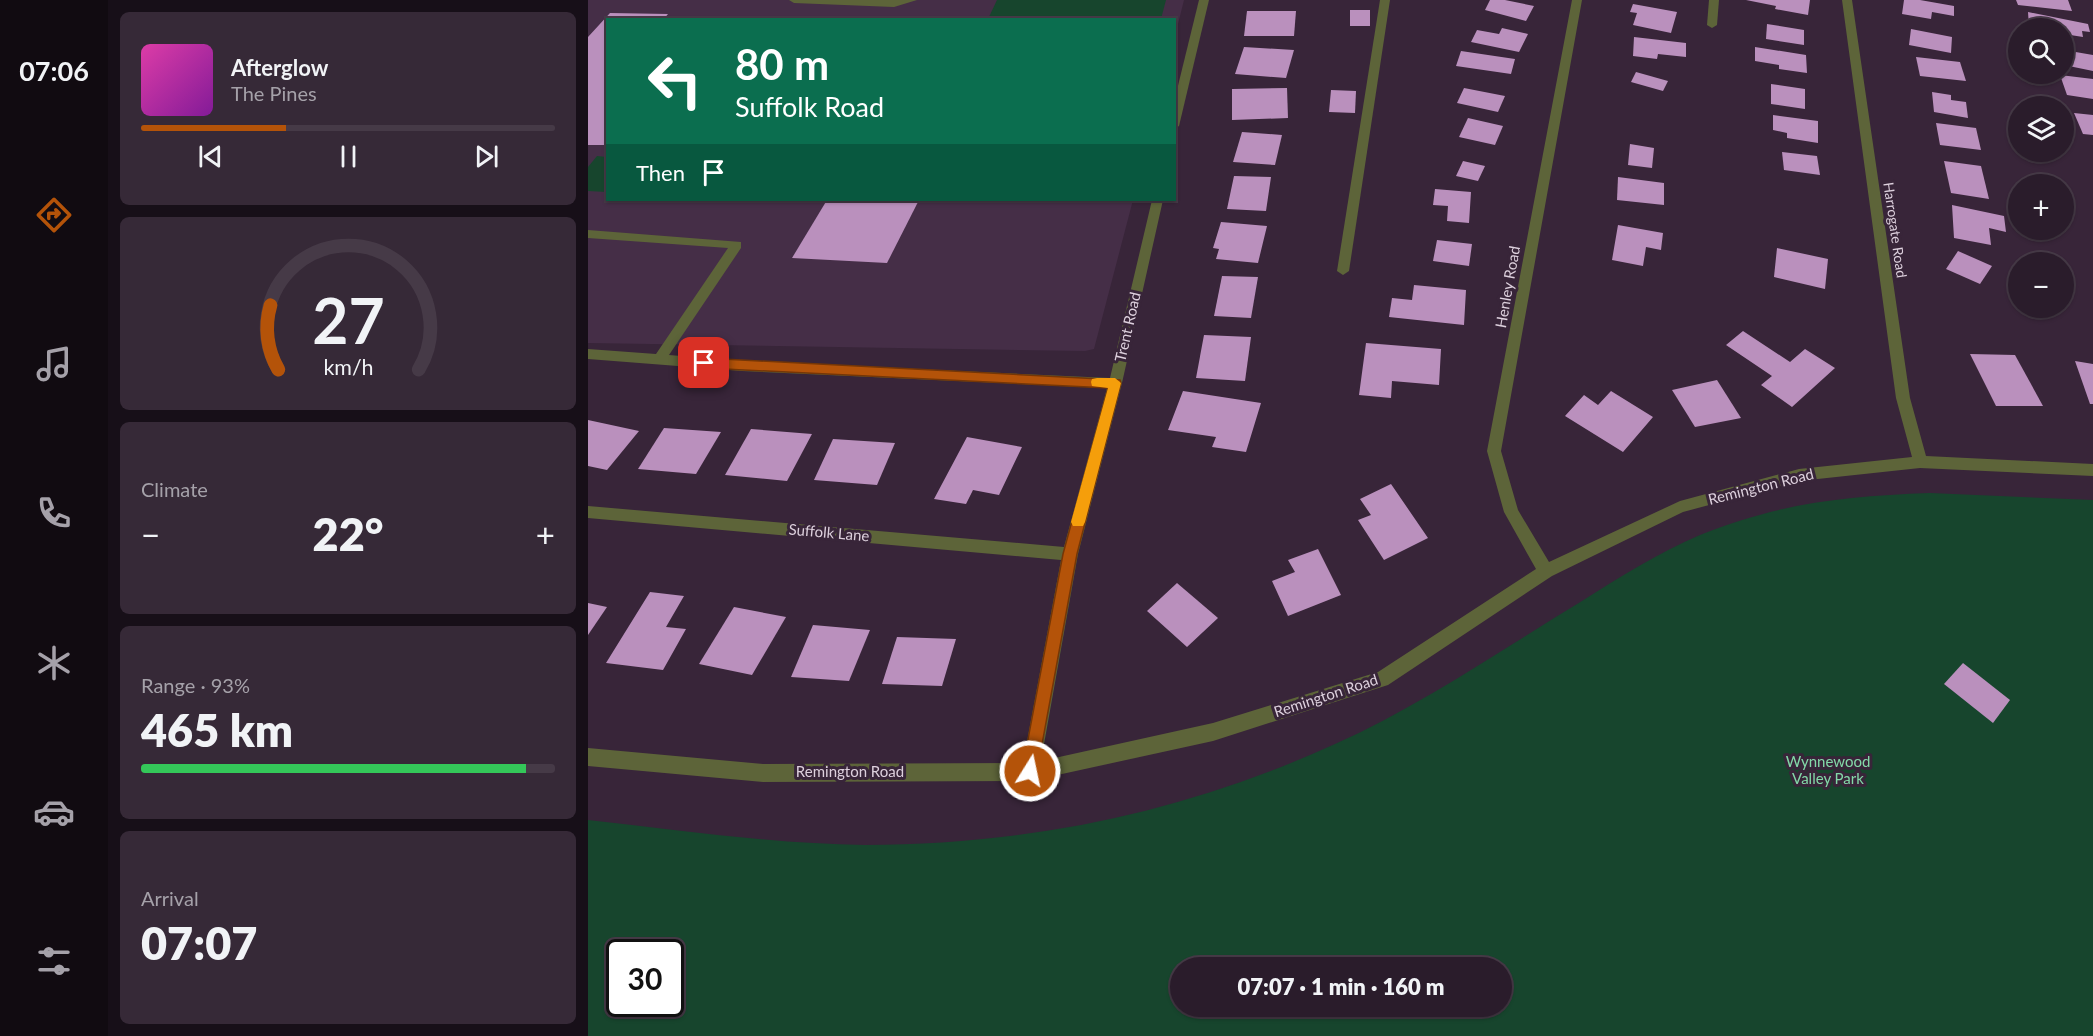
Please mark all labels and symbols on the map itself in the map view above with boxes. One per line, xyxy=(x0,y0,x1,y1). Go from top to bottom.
street label: Harrogate Road xyxy=(1880,181,1911,279)
street label: Henley Road xyxy=(1491,244,1523,329)
street label: Trent Road xyxy=(1110,290,1144,363)
pin xyxy=(678,337,729,388)
street label: Remington Road xyxy=(1706,464,1815,508)
street label: Suffolk Lane xyxy=(788,520,870,545)
street label: Remington Road xyxy=(1271,670,1380,720)
position arrow xyxy=(998,739,1062,803)
park label: Wynnewood Valley Park xyxy=(1786,752,1870,787)
street label: Remington Road xyxy=(796,762,904,780)
speed limit sign: 30 xyxy=(606,939,684,1017)

